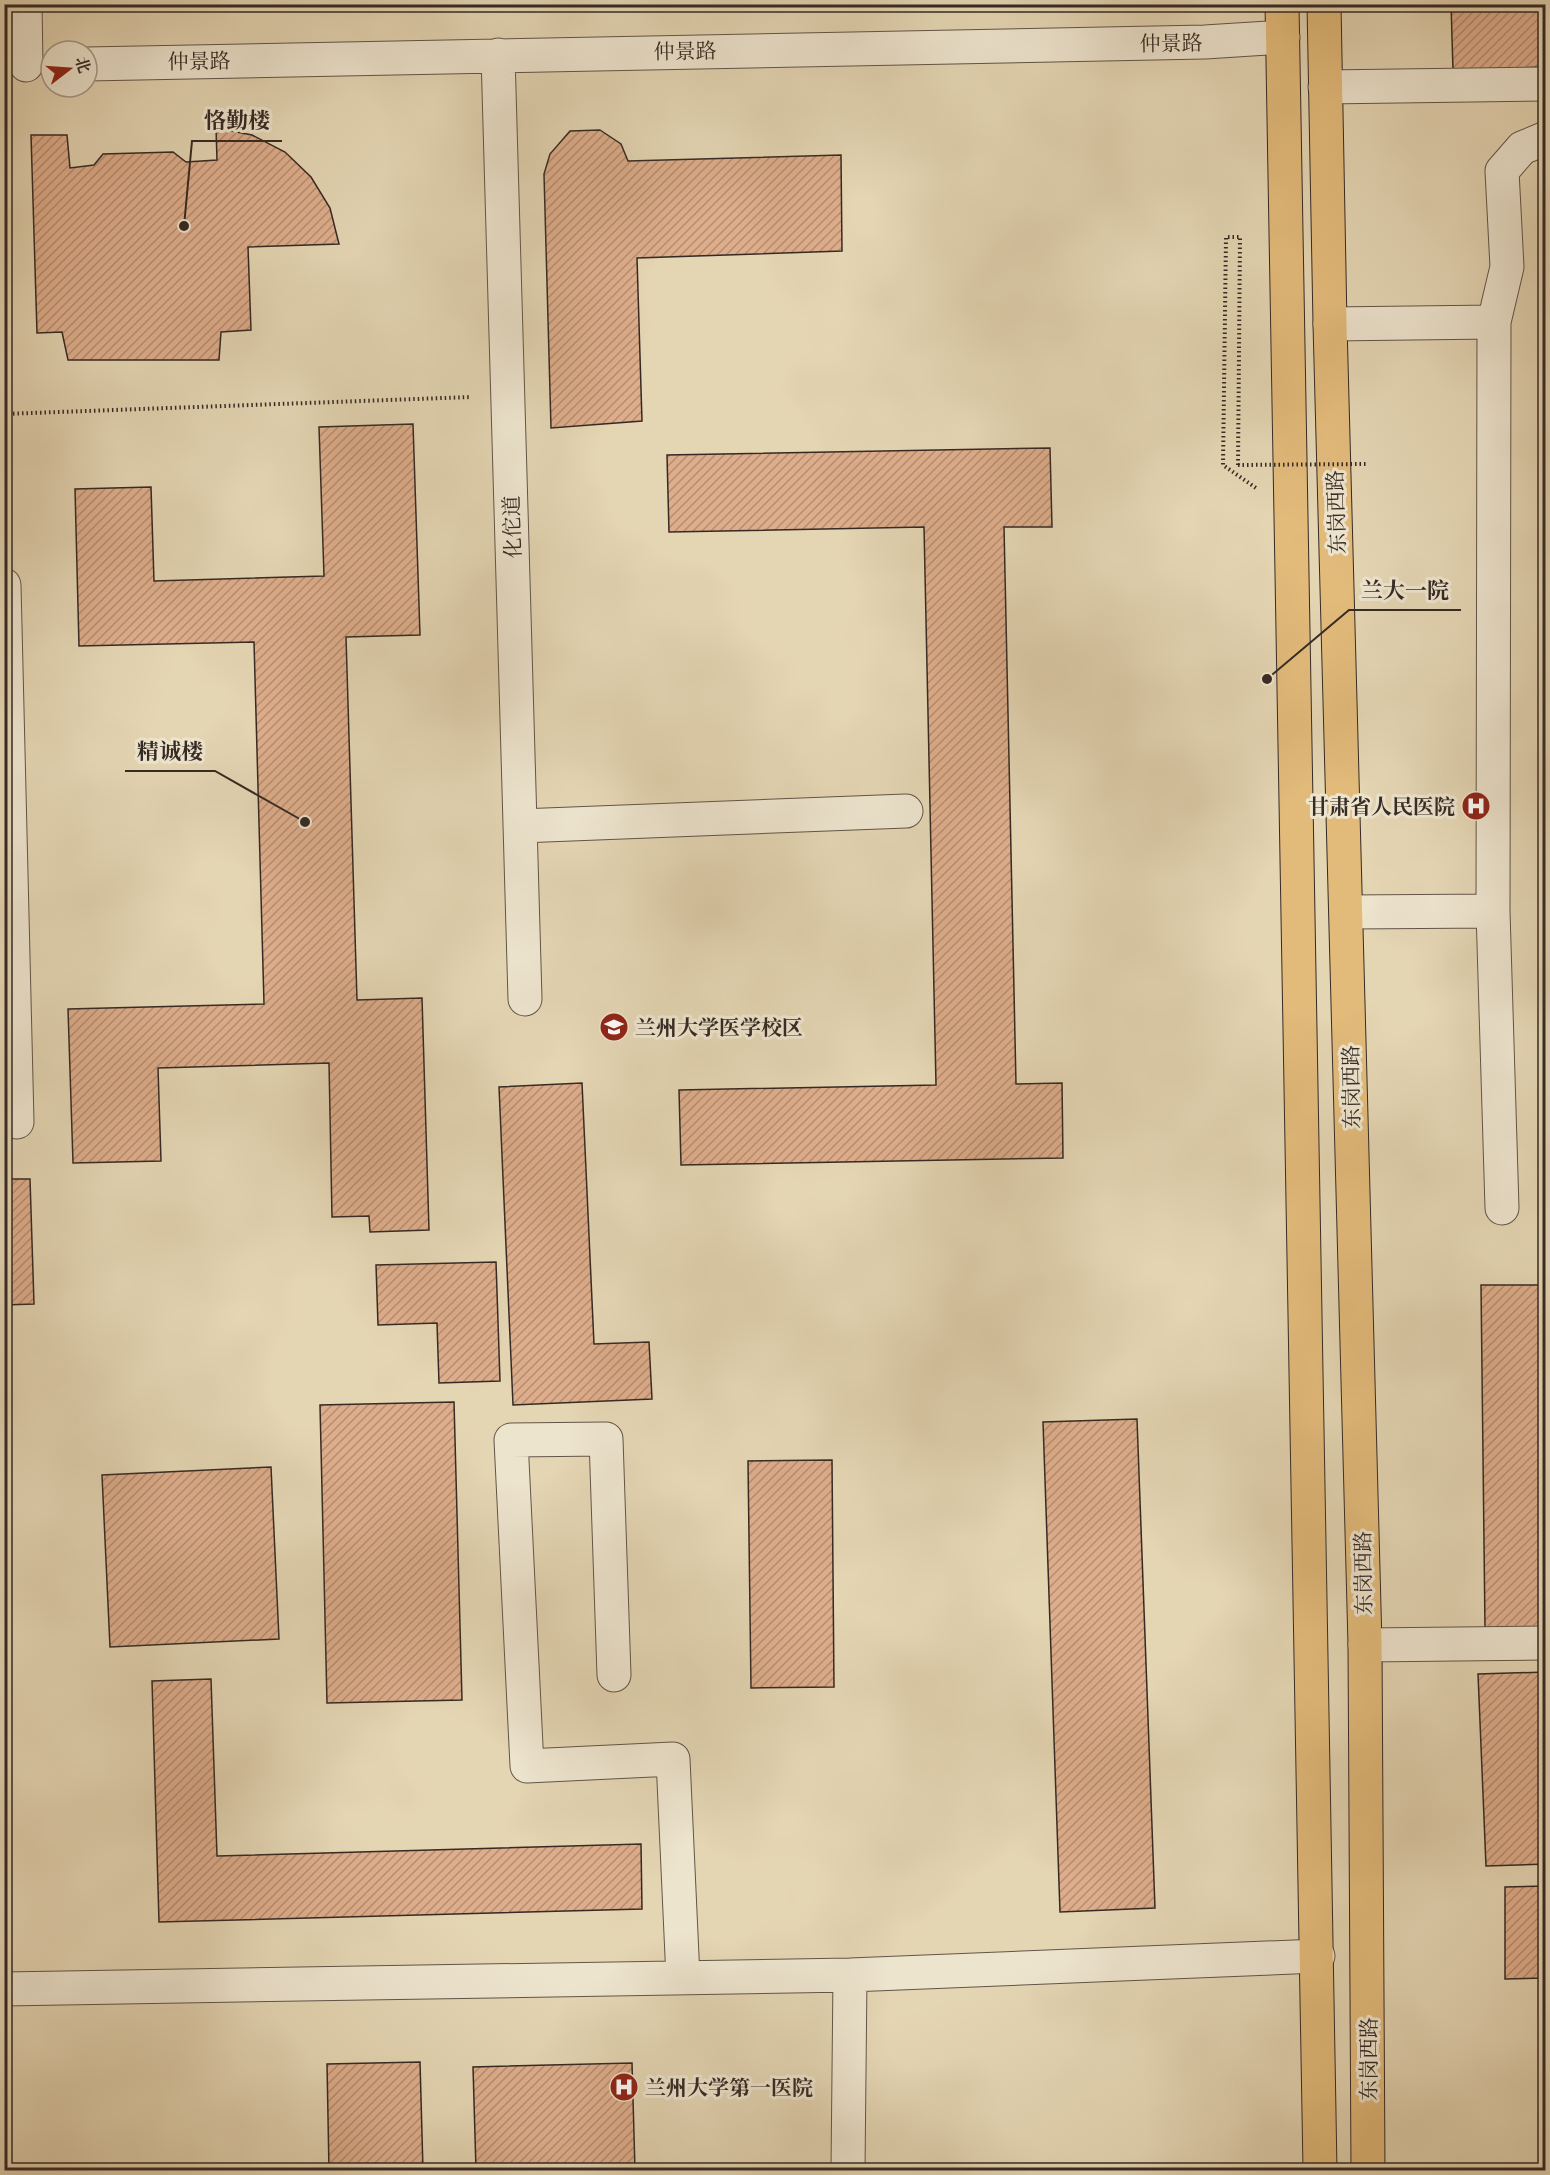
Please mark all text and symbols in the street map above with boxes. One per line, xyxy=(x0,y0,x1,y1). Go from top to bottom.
street label: 仲景路 xyxy=(1139,29,1203,57)
street label: 仲景路 xyxy=(653,37,717,65)
north arrow xyxy=(39,39,99,99)
street label: 仲景路 xyxy=(167,47,231,75)
text: 北 xyxy=(70,54,95,75)
callout: 恪勤楼 xyxy=(192,101,282,141)
text: 恪勤楼 xyxy=(204,106,270,135)
street label: 东岗西路 xyxy=(1321,470,1351,554)
street label: 化佗道 xyxy=(497,495,527,559)
callout: 兰大一院 xyxy=(1349,570,1461,610)
text: 兰大一院 xyxy=(1361,576,1449,605)
callout: 精诚楼 xyxy=(125,731,215,771)
text: 精诚楼 xyxy=(137,737,203,766)
hospital icon: 甘肃省人民医院 xyxy=(1460,790,1492,822)
place label: 甘肃省人民医院 xyxy=(1308,793,1455,820)
school or university icon: 兰州大学医学校区 xyxy=(598,1011,630,1043)
place label: 兰州大学医学校区 xyxy=(635,1014,803,1041)
street label: 东岗西路 xyxy=(1337,1045,1365,1129)
street label: 东岗西路 xyxy=(1349,1531,1377,1615)
street label: 东岗西路 xyxy=(1355,2017,1382,2101)
hospital icon: 兰州大学第一医院 xyxy=(608,2071,640,2103)
place label: 兰州大学第一医院 xyxy=(645,2074,813,2101)

